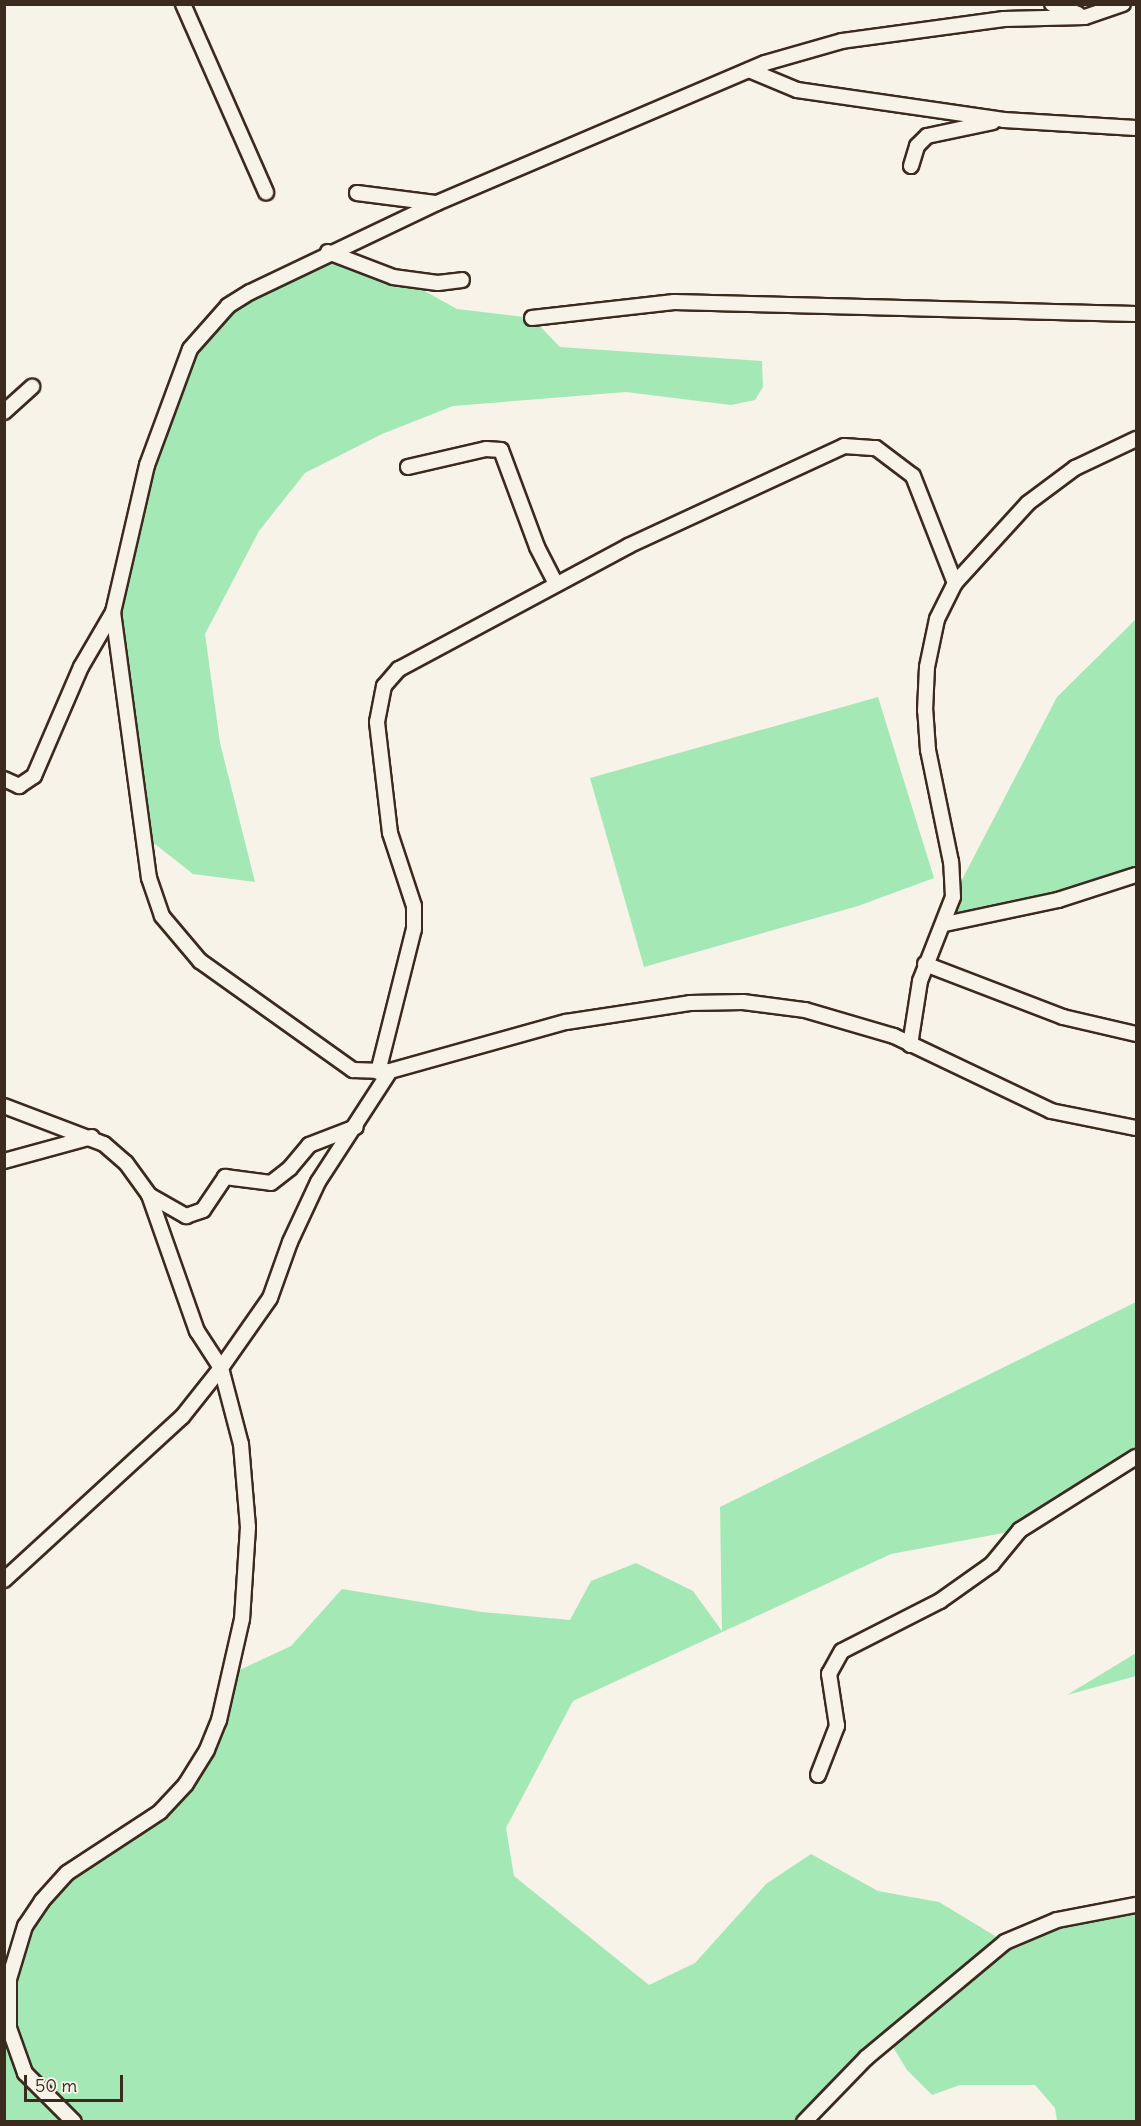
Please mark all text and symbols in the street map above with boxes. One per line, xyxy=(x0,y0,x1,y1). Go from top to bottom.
scale bar xyxy=(27,2063,126,2101)
text: 50 m xyxy=(35,2074,77,2097)

